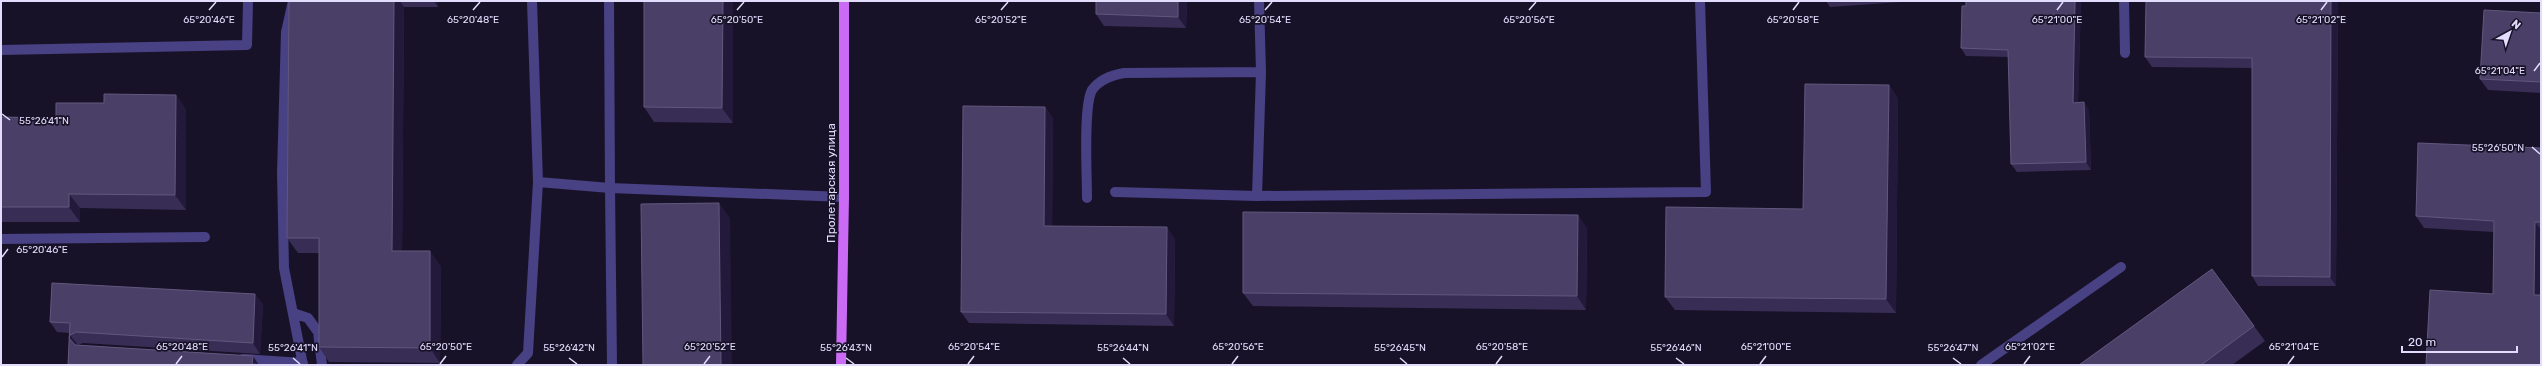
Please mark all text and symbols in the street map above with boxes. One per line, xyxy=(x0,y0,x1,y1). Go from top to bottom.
north arrow xyxy=(2490,12,2530,52)
text: 65°20'46"E xyxy=(183,14,235,26)
text: 65°20'48"E xyxy=(447,14,499,26)
text: 65°20'50"E xyxy=(711,14,763,26)
text: 65°20'52"E xyxy=(975,14,1027,26)
text: 65°20'54"E xyxy=(1239,14,1291,26)
text: 65°20'56"E xyxy=(1503,14,1555,26)
text: 65°20'58"E xyxy=(1767,14,1819,26)
text: 65°21'00"E xyxy=(2032,14,2082,26)
text: 65°21'02"E xyxy=(2296,14,2346,26)
text: N xyxy=(2509,17,2523,32)
text: 65°21'04"E xyxy=(2475,65,2525,77)
text: 55°26'41"N xyxy=(19,115,69,127)
street label: Пролетарская улица xyxy=(824,123,838,243)
text: 55°26'50"N xyxy=(2472,142,2524,154)
text: 65°20'46"E xyxy=(16,244,68,256)
scale bar xyxy=(2402,328,2517,354)
text: 20 m xyxy=(2408,335,2436,349)
text: 65°20'48"E xyxy=(156,341,208,353)
text: 65°20'50"E xyxy=(420,341,472,353)
text: 65°20'52"E xyxy=(684,341,736,353)
text: 65°20'54"E xyxy=(948,341,1000,353)
text: 65°20'56"E xyxy=(1212,341,1264,353)
text: 65°20'58"E xyxy=(1476,341,1528,353)
text: 65°21'00"E xyxy=(1741,341,1791,353)
text: 65°21'02"E xyxy=(2005,341,2055,353)
text: 65°21'04"E xyxy=(2269,341,2319,353)
text: 55°26'41"N xyxy=(268,342,318,354)
text: 55°26'42"N xyxy=(543,342,595,354)
text: 55°26'43"N xyxy=(820,342,872,354)
text: 55°26'44"N xyxy=(1097,342,1149,354)
text: 55°26'45"N xyxy=(1374,342,1426,354)
text: 55°26'46"N xyxy=(1650,342,1702,354)
text: 55°26'47"N xyxy=(1928,342,1978,354)

